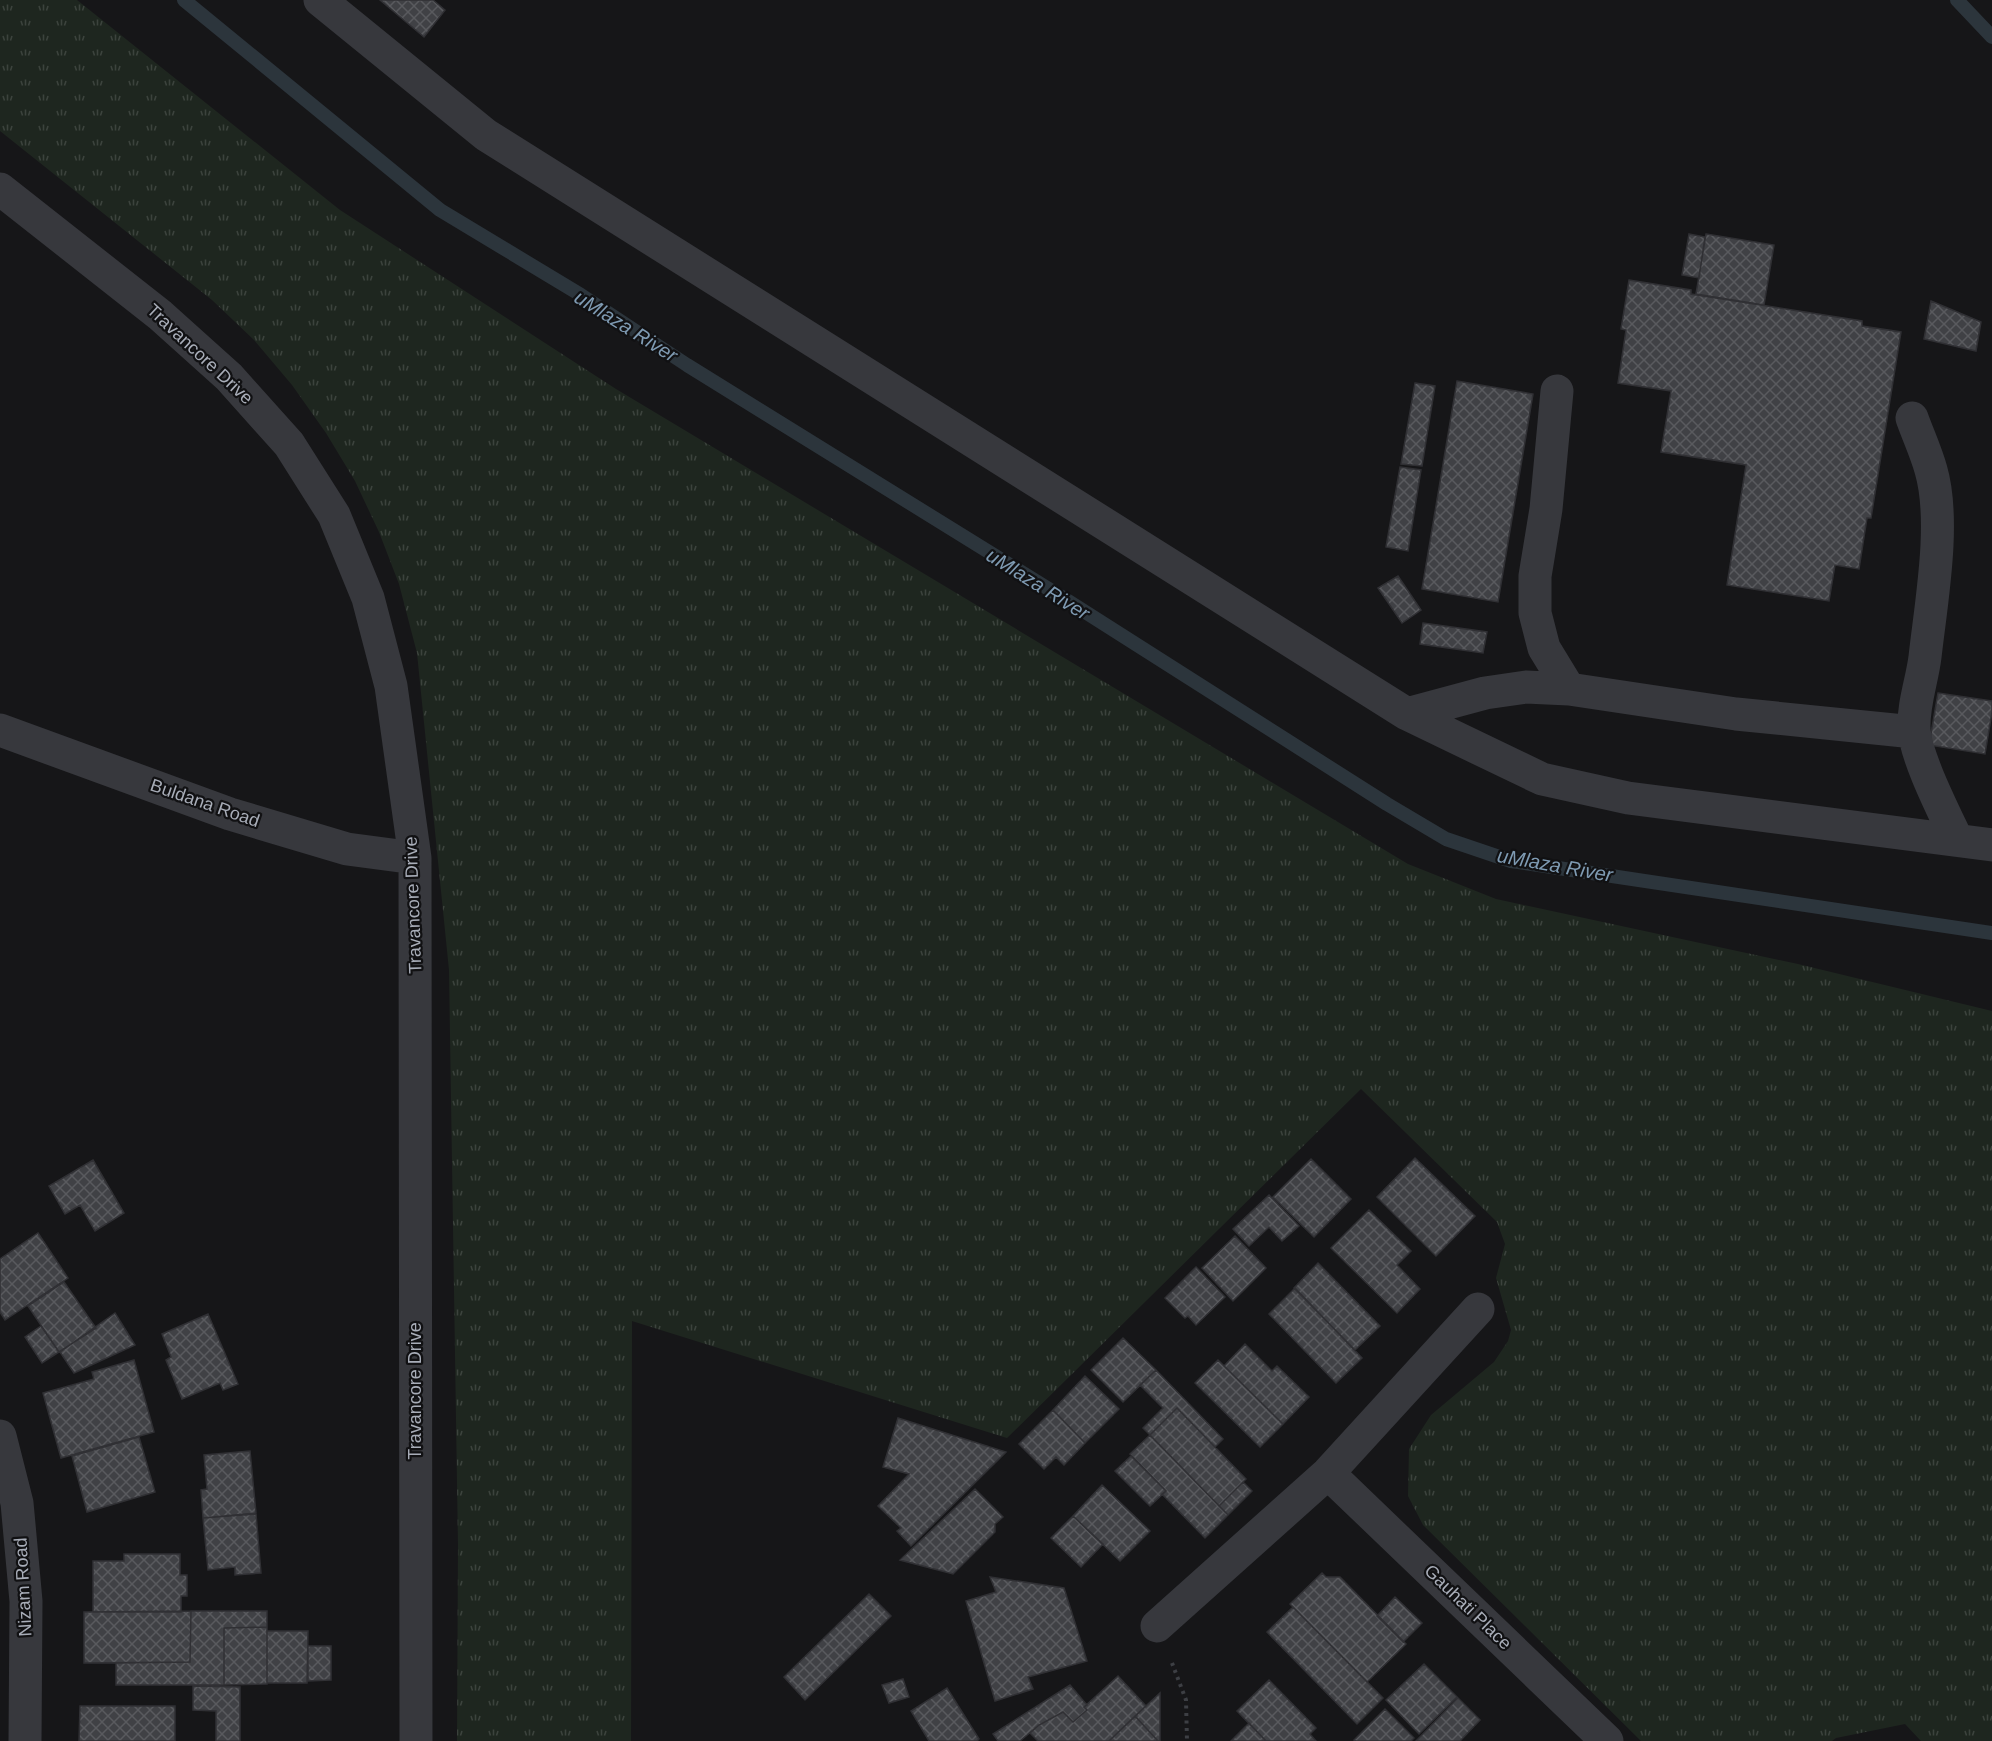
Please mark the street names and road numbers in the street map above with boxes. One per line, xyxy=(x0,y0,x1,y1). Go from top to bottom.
street label: Travancore Drive xyxy=(143,300,257,408)
street label: Buldana Road xyxy=(148,775,262,831)
street label: Travancore Drive xyxy=(401,836,425,974)
street label: Travancore Drive xyxy=(405,1322,425,1460)
street label: Nizam Road xyxy=(10,1537,36,1637)
street label: Gauhati Place xyxy=(1420,1561,1516,1653)

